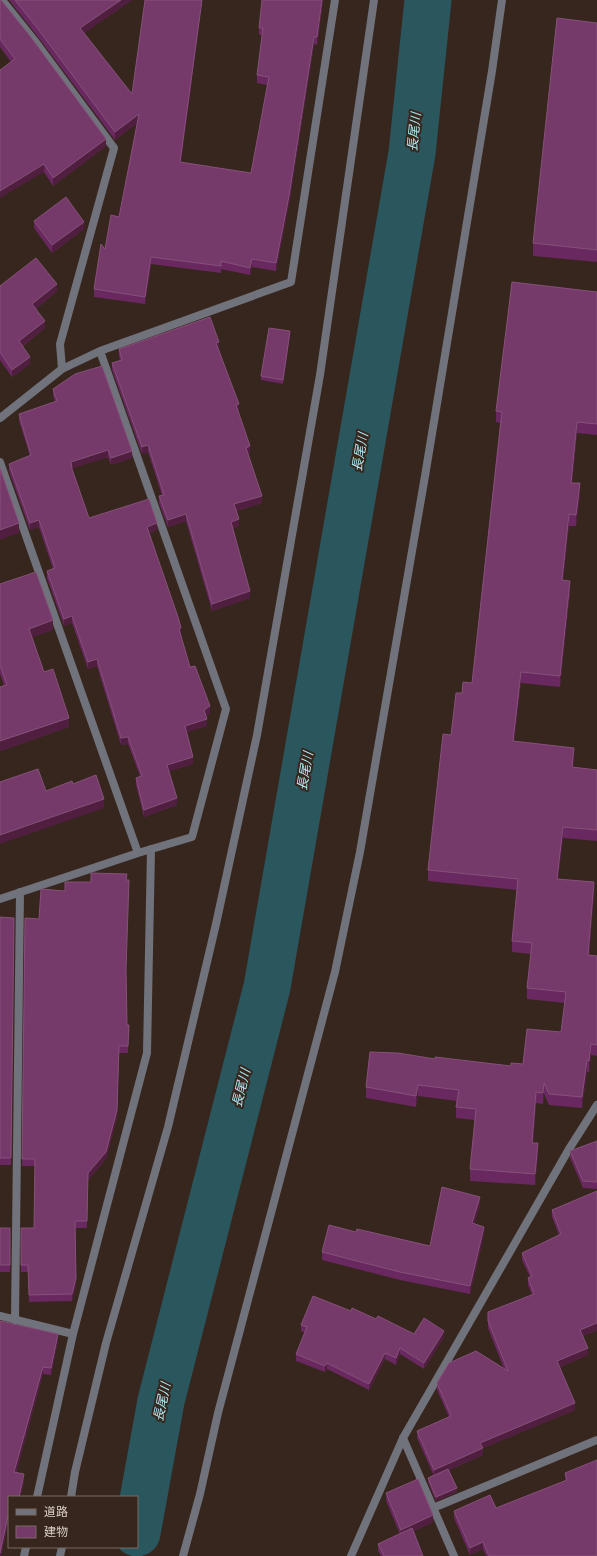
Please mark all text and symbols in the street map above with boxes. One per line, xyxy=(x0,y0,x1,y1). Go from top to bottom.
water label: 長尾川 xyxy=(405,110,424,152)
water label: 長尾川 xyxy=(349,430,371,473)
water label: 長尾川 xyxy=(294,749,316,792)
water label: 長尾川 xyxy=(229,1065,253,1109)
water label: 長尾川 xyxy=(151,1379,174,1423)
legend xyxy=(8,1496,138,1548)
text: 道路 xyxy=(44,1505,68,1519)
text: 建物 xyxy=(44,1525,68,1539)

